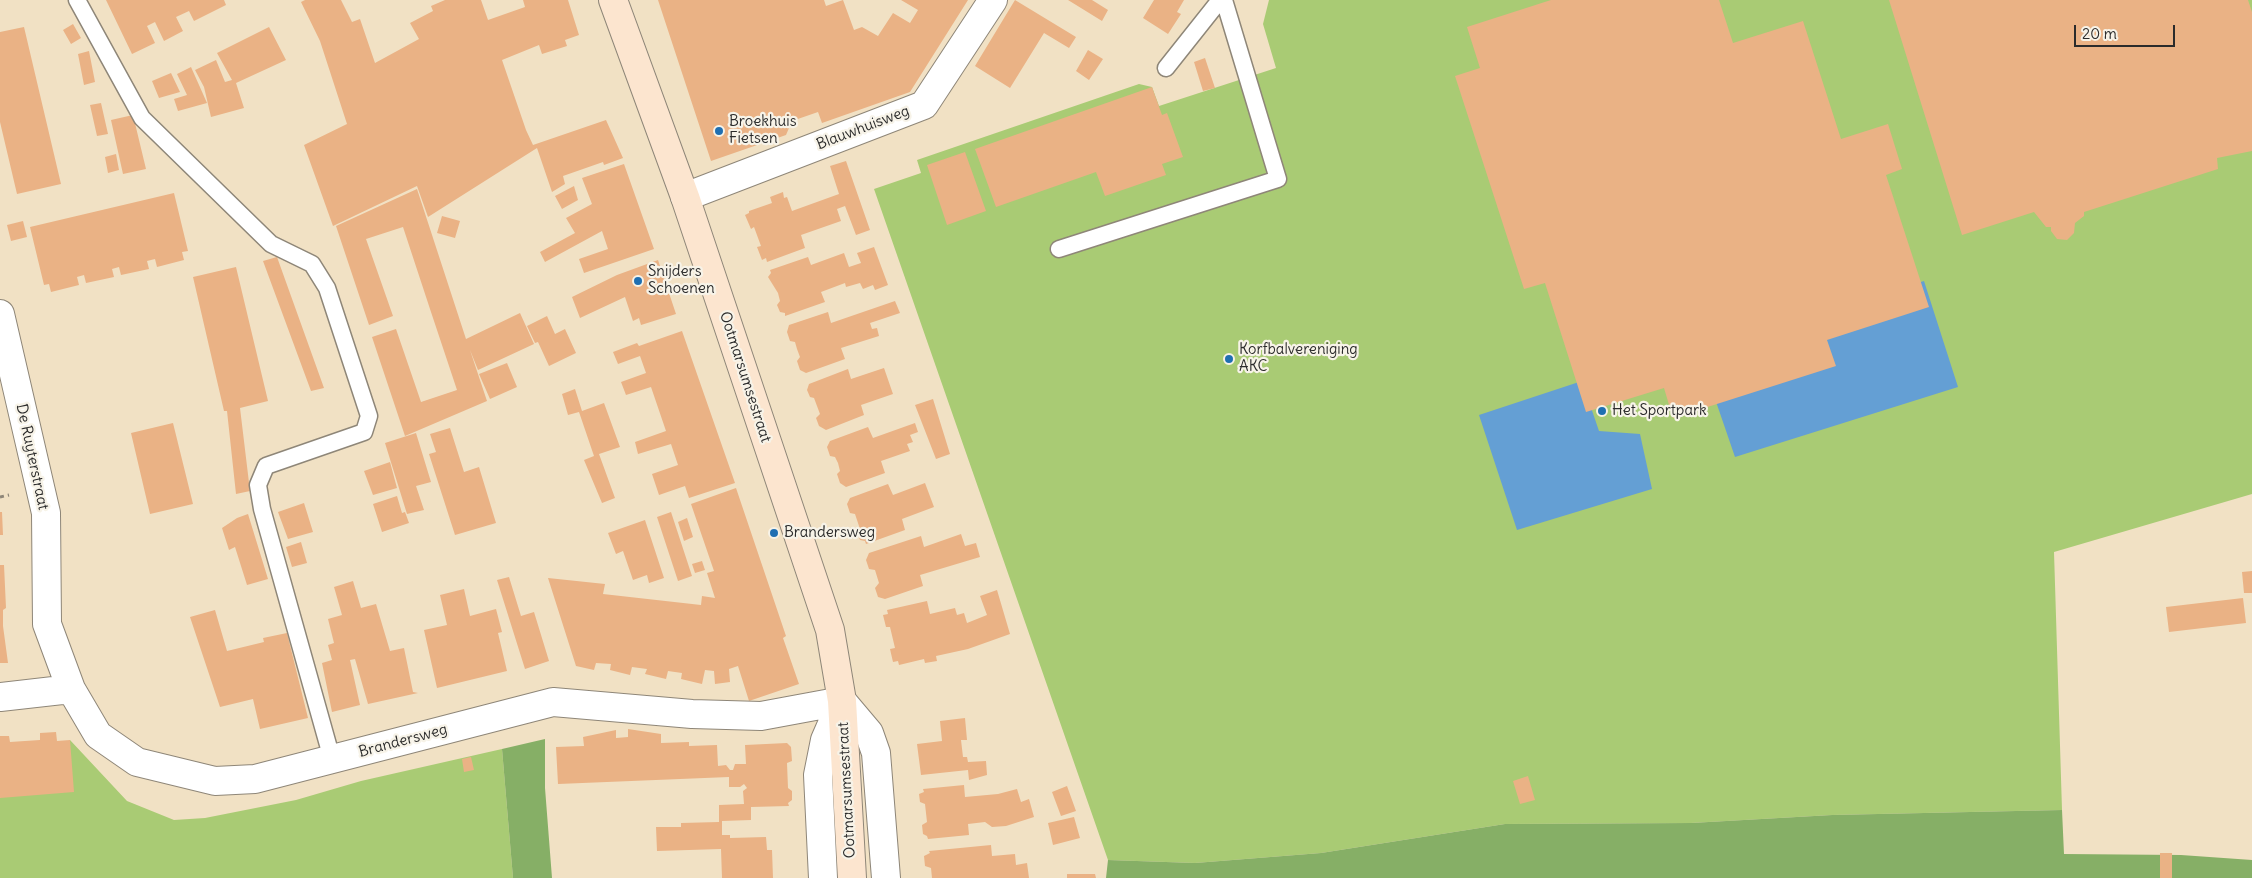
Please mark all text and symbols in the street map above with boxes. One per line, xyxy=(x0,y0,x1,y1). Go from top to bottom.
scale bar xyxy=(2077,15,2178,47)
text: 20 m xyxy=(2082,24,2117,43)
street label: Blauwhuisweg xyxy=(814,102,912,154)
place label: Broekhuis Fietsen xyxy=(729,113,796,148)
marker: Broekhuis Fietsen xyxy=(713,125,725,137)
place label: Snijders Schoenen xyxy=(648,263,715,298)
marker: Snijders Schoenen xyxy=(632,275,644,287)
street label: Ootmarsumsestraat xyxy=(715,309,775,445)
place label: Korfbalvereniging AKC xyxy=(1239,341,1358,376)
marker: Korfbalvereniging AKC xyxy=(1223,353,1235,365)
street label: De Ruyterstraat xyxy=(12,402,52,512)
place label: Het Sportpark xyxy=(1612,402,1707,420)
marker: Het Sportpark xyxy=(1596,405,1608,417)
place label: Brandersweg xyxy=(784,524,875,542)
marker: Brandersweg xyxy=(768,527,780,539)
street label: Brandersweg xyxy=(357,721,449,761)
street label: Ootmarsumsestraat xyxy=(834,721,860,859)

